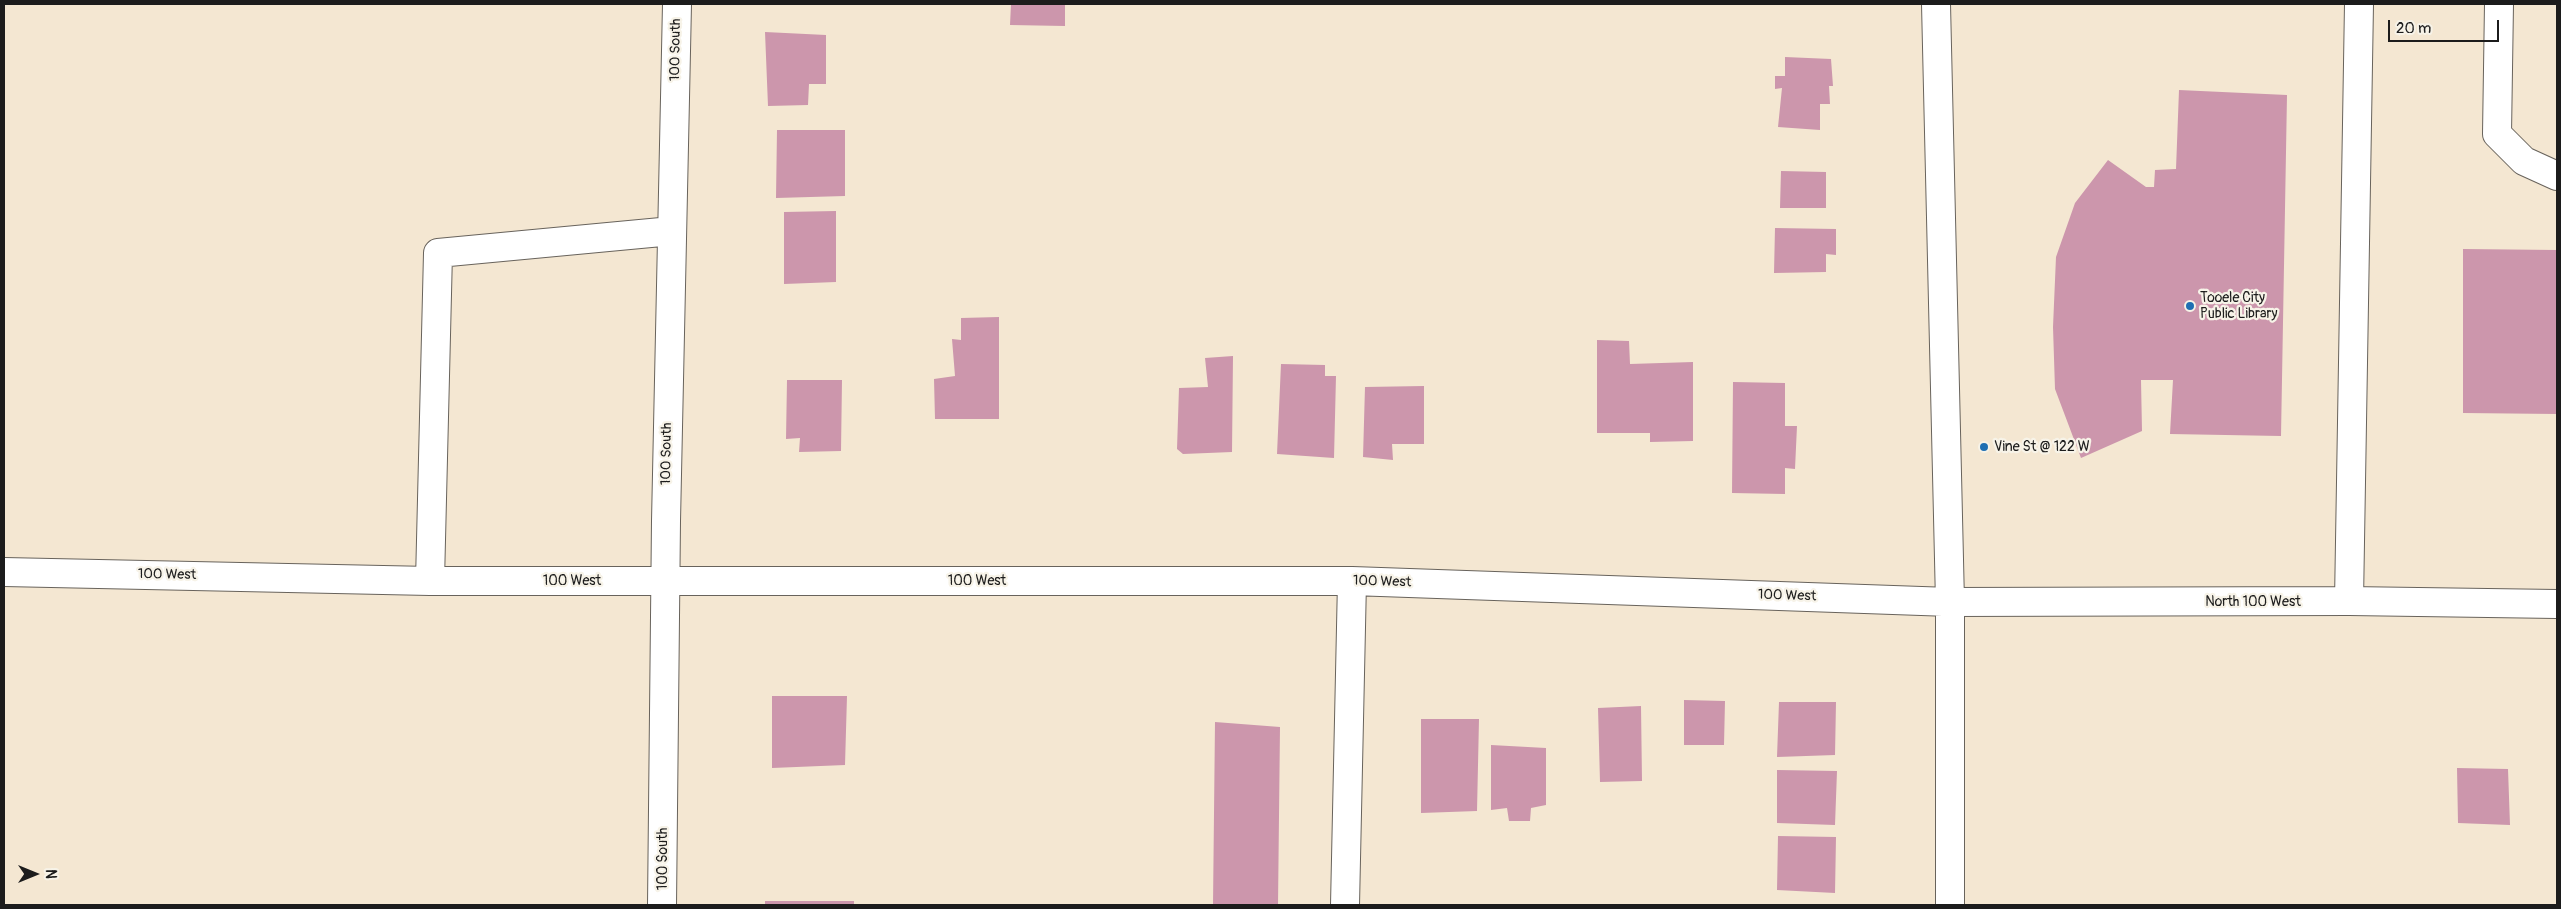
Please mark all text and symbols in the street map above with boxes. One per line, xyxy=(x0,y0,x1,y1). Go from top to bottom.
scale bar xyxy=(2391,10,2502,42)
street label: 100 South xyxy=(667,19,685,81)
text: 20 m xyxy=(2396,19,2431,38)
place label: Tooele City Public Library xyxy=(2200,290,2277,322)
marker: Tooele City Public Library xyxy=(2184,300,2196,312)
street label: 100 South xyxy=(658,423,676,485)
place label: Vine St @ 122 W xyxy=(1994,439,2090,455)
marker: Vine St @ 122 W xyxy=(1978,441,1990,453)
street label: 100 West xyxy=(138,566,196,584)
street label: 100 West xyxy=(543,573,601,589)
street label: 100 West xyxy=(948,573,1006,589)
street label: 100 West xyxy=(1353,573,1411,591)
street label: 100 West xyxy=(1758,587,1816,605)
street label: North 100 West xyxy=(2205,594,2301,610)
street label: 100 South xyxy=(655,828,671,890)
north arrow xyxy=(10,849,60,899)
text: N xyxy=(42,869,59,879)

